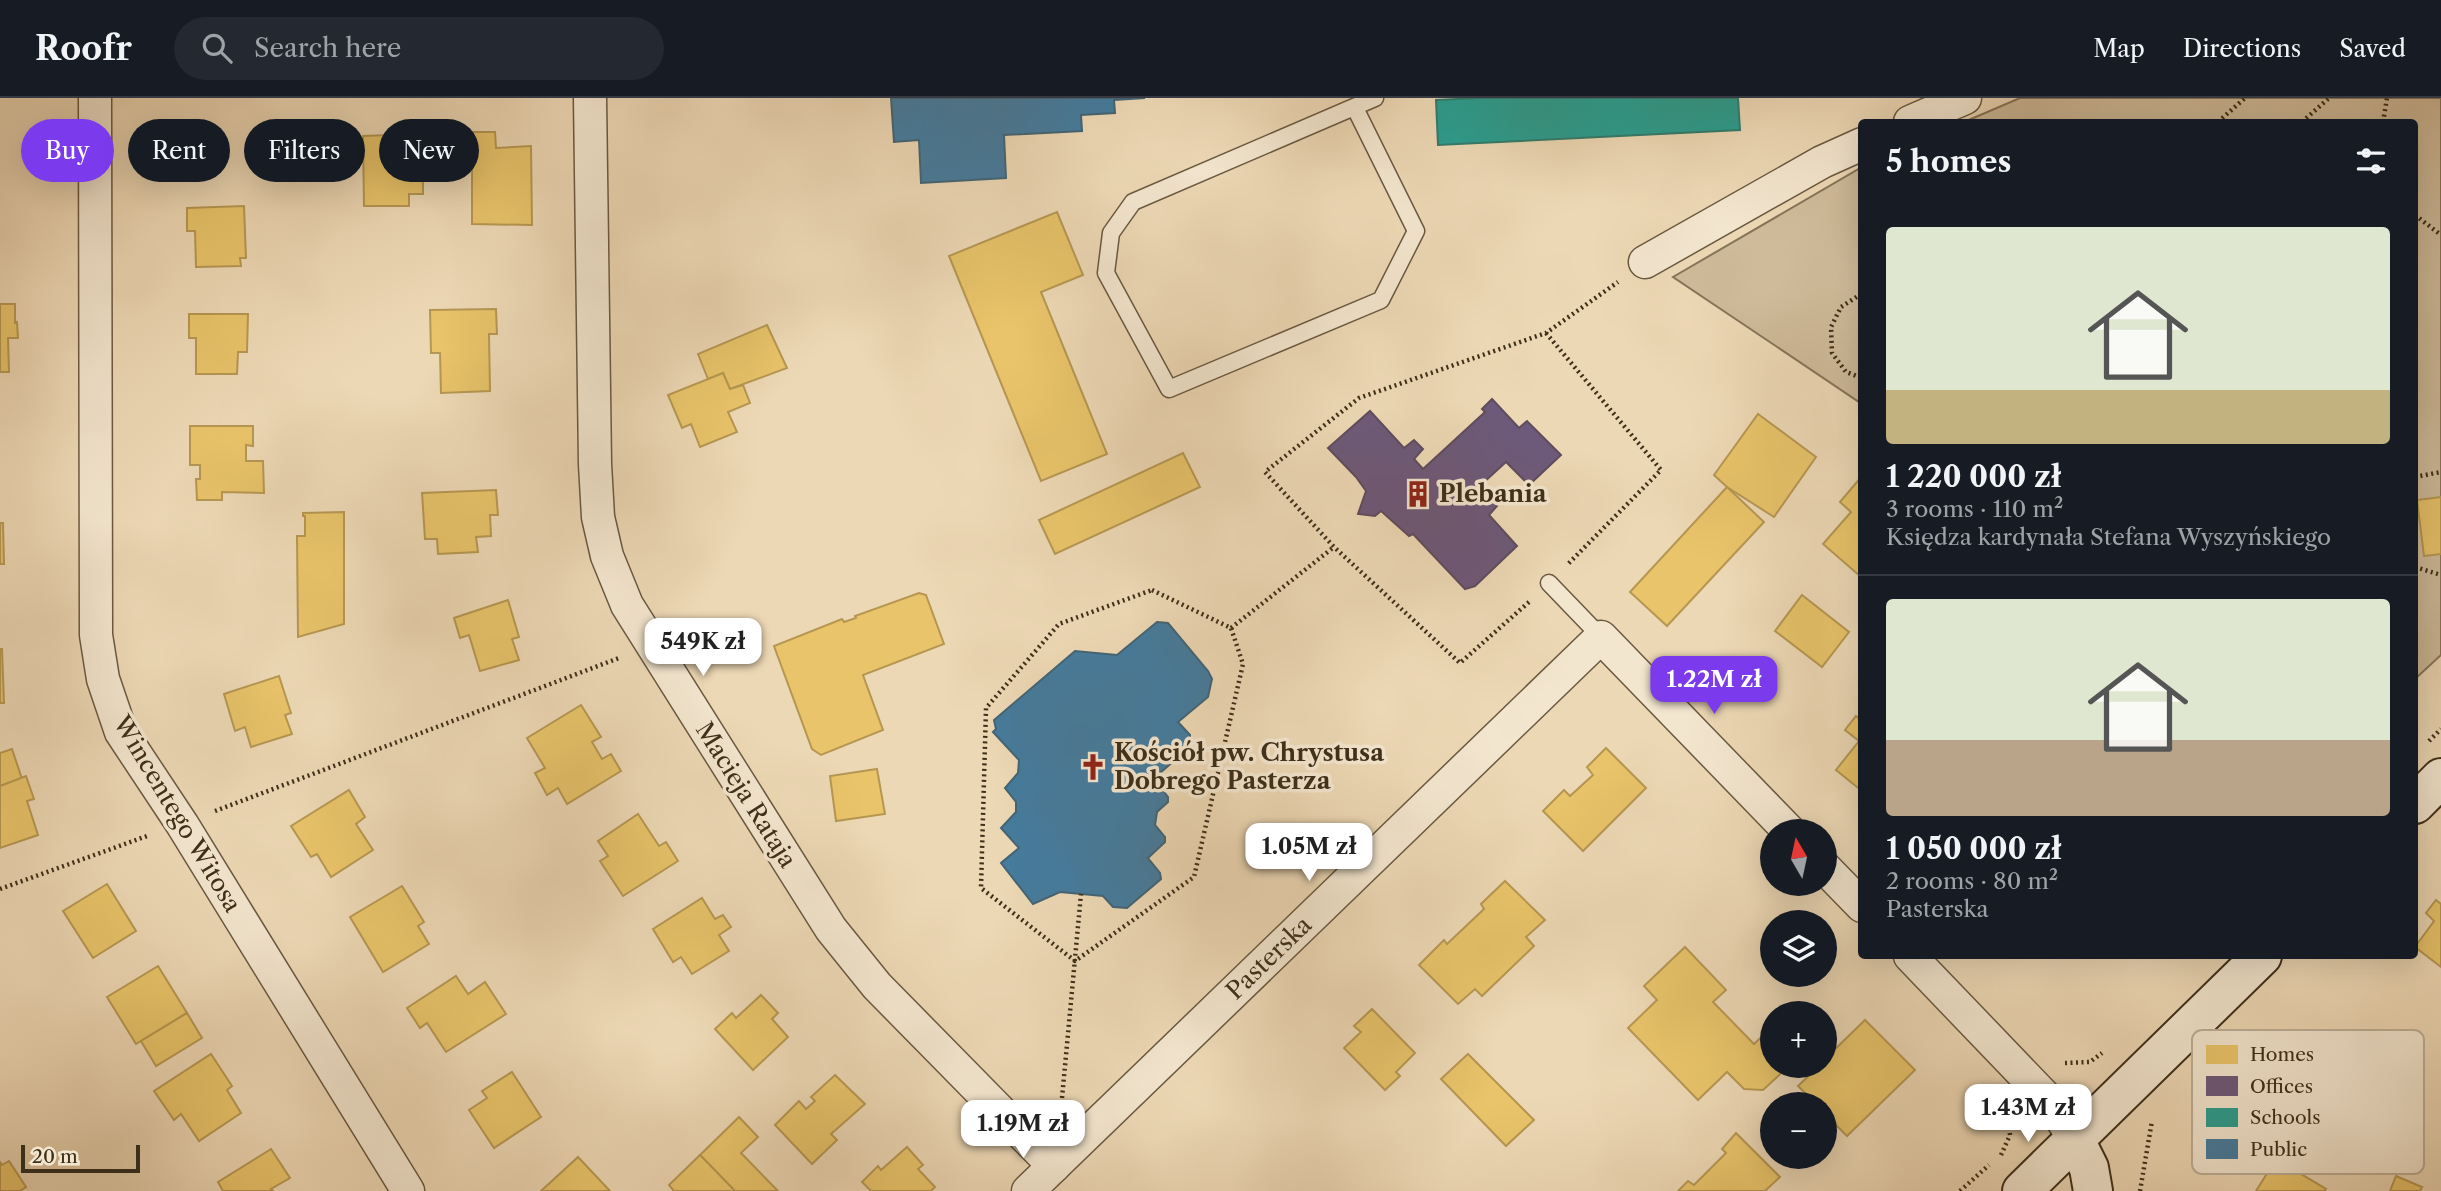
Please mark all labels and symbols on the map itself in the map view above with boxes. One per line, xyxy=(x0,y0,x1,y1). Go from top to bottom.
building icon: Plebania xyxy=(1403,479,1433,509)
place label: Plebania xyxy=(1439,479,1548,508)
pin: 549K zł xyxy=(638,618,768,678)
pin: 1.22M zł xyxy=(1642,656,1786,716)
street label: Wincentego Witosa xyxy=(107,709,248,918)
street label: Macieja Rataja xyxy=(690,716,803,873)
place label: Kościół pw. Chrystusa Dobrego Pasterza xyxy=(1114,738,1385,795)
church icon: Kościół pw. Chrystusa Dobrego Pasterza xyxy=(1078,752,1108,782)
north arrow xyxy=(1760,819,1838,896)
pin: 1.05M zł xyxy=(1237,824,1381,883)
street label: Pasterska xyxy=(1220,910,1317,1005)
legend xyxy=(2192,1030,2424,1174)
text: Homes xyxy=(2250,1043,2314,1066)
text: Offices xyxy=(2250,1075,2313,1098)
pin: 1.43M zł xyxy=(1956,1084,2100,1144)
pin: 1.19M zł xyxy=(951,1100,1095,1160)
text: Schools xyxy=(2250,1106,2320,1129)
text: Public xyxy=(2250,1138,2307,1161)
scale bar xyxy=(21,1142,140,1174)

